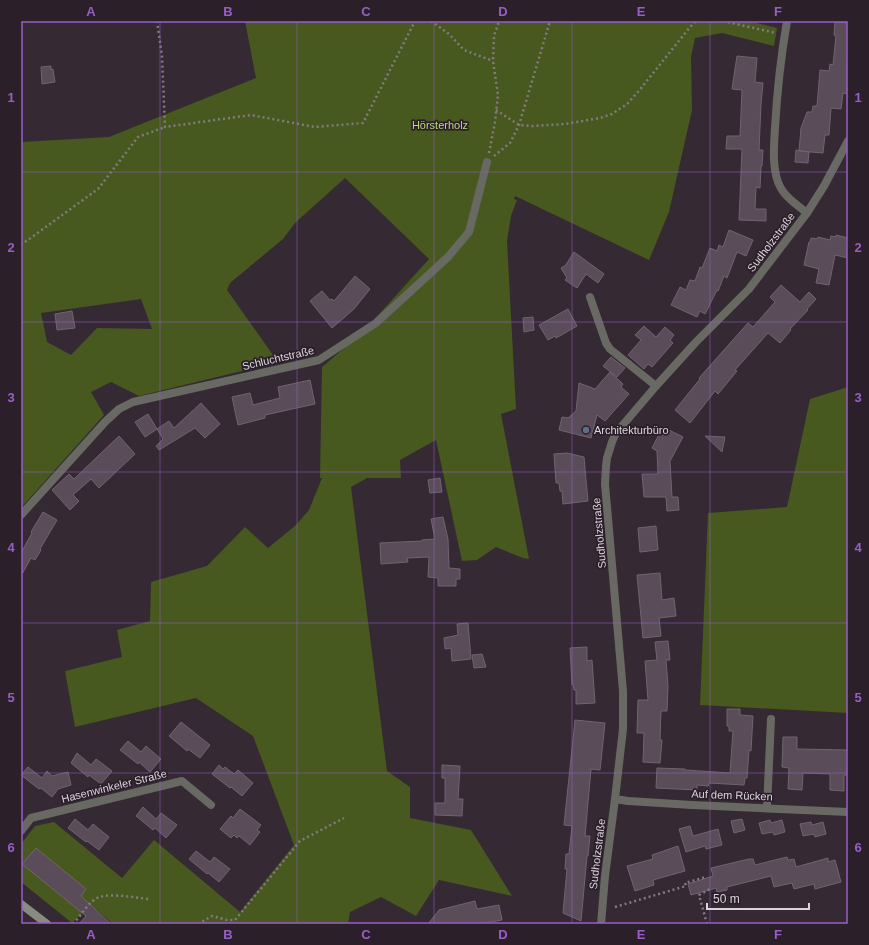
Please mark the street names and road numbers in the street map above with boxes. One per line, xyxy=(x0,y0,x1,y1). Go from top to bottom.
street label: Sudholzstraße xyxy=(745,210,797,274)
street label: Schluchtstraße xyxy=(241,344,315,372)
street label: Sudholzstraße xyxy=(590,497,608,569)
street label: Hasenwinkeler Straße xyxy=(60,767,168,805)
street label: Auf dem Rücken xyxy=(691,788,773,802)
street label: Sudholzstraße xyxy=(587,818,607,890)

